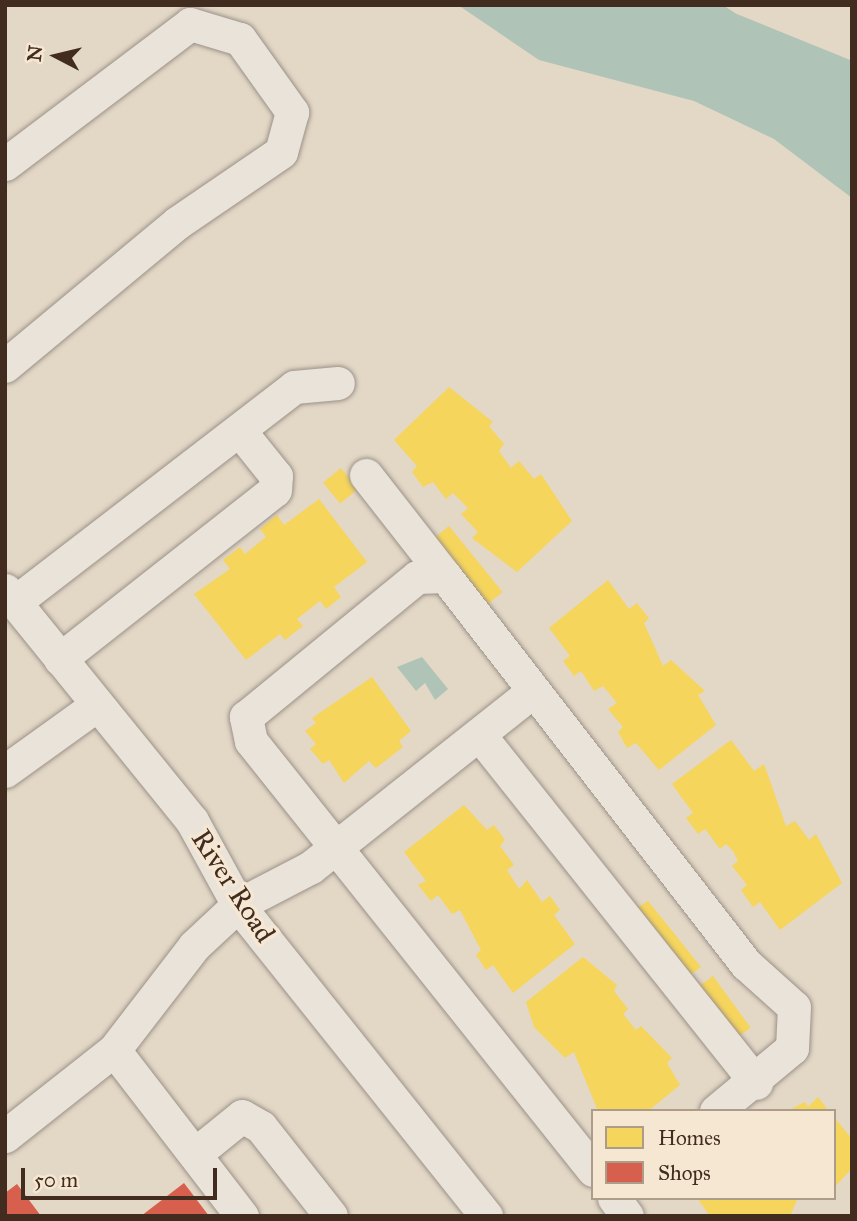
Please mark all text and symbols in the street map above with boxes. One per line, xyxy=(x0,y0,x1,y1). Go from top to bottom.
north arrow xyxy=(21,21,91,91)
text: N xyxy=(22,44,47,63)
street label: River Road xyxy=(184,823,282,949)
legend xyxy=(591,1109,836,1200)
text: Homes xyxy=(658,1125,721,1151)
scale bar xyxy=(24,1154,220,1198)
text: Shops xyxy=(658,1160,711,1186)
text: 50 m xyxy=(34,1167,78,1193)

